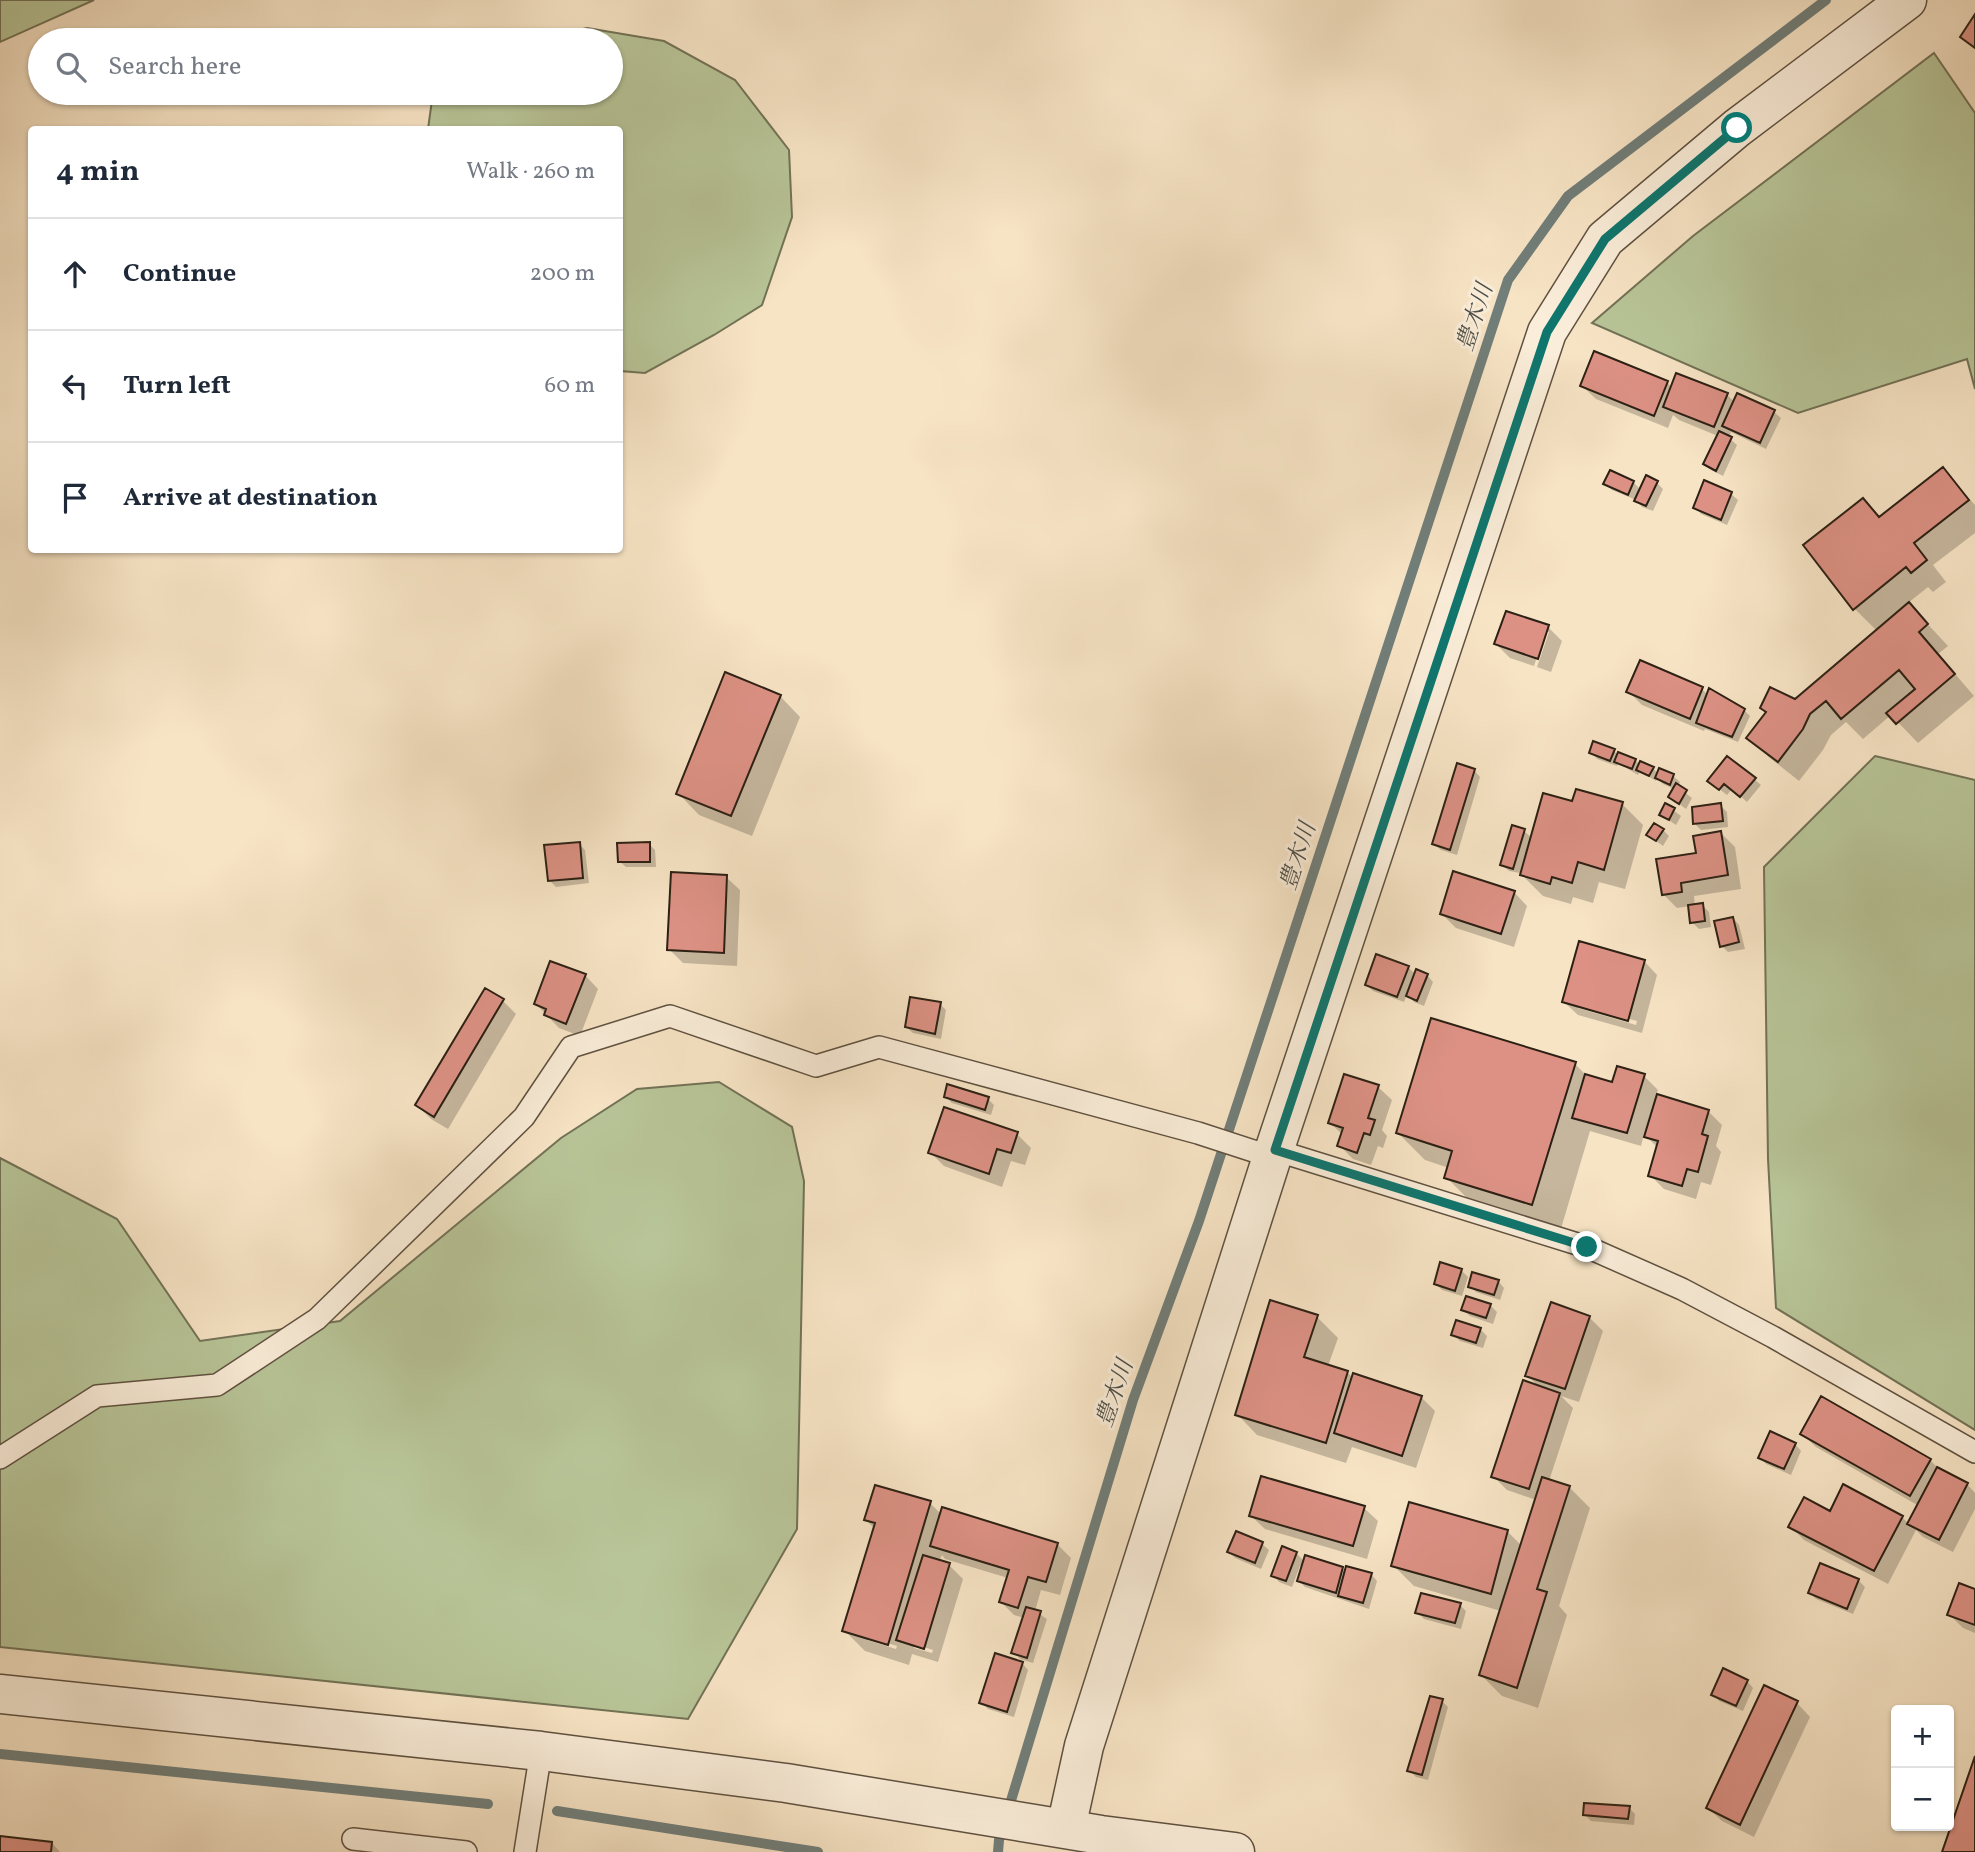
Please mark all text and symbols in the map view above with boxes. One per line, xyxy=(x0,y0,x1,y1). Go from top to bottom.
search box xyxy=(28,28,623,105)
icon: search xyxy=(52,48,90,86)
text: Search here xyxy=(108,49,241,85)
route start xyxy=(1721,112,1752,143)
text: 4 min xyxy=(56,151,140,193)
text: Walk · 260 m xyxy=(466,156,595,188)
icon: ahead xyxy=(56,255,94,293)
text: Continue xyxy=(123,256,236,292)
text: 200 m xyxy=(530,258,595,290)
water label: 豊木川 xyxy=(1450,277,1503,355)
icon: left xyxy=(56,367,94,405)
text: Turn left xyxy=(123,368,231,404)
text: 60 m xyxy=(545,370,595,402)
icon: arrive xyxy=(56,479,94,517)
text: Arrive at destination xyxy=(123,480,378,516)
water label: 豊木川 xyxy=(1273,816,1326,894)
route end xyxy=(1571,1231,1602,1262)
water label: 豊木川 xyxy=(1090,1353,1143,1431)
map controls xyxy=(1891,1705,1954,1831)
button: + xyxy=(1891,1705,1954,1768)
button: − xyxy=(1891,1768,1954,1831)

